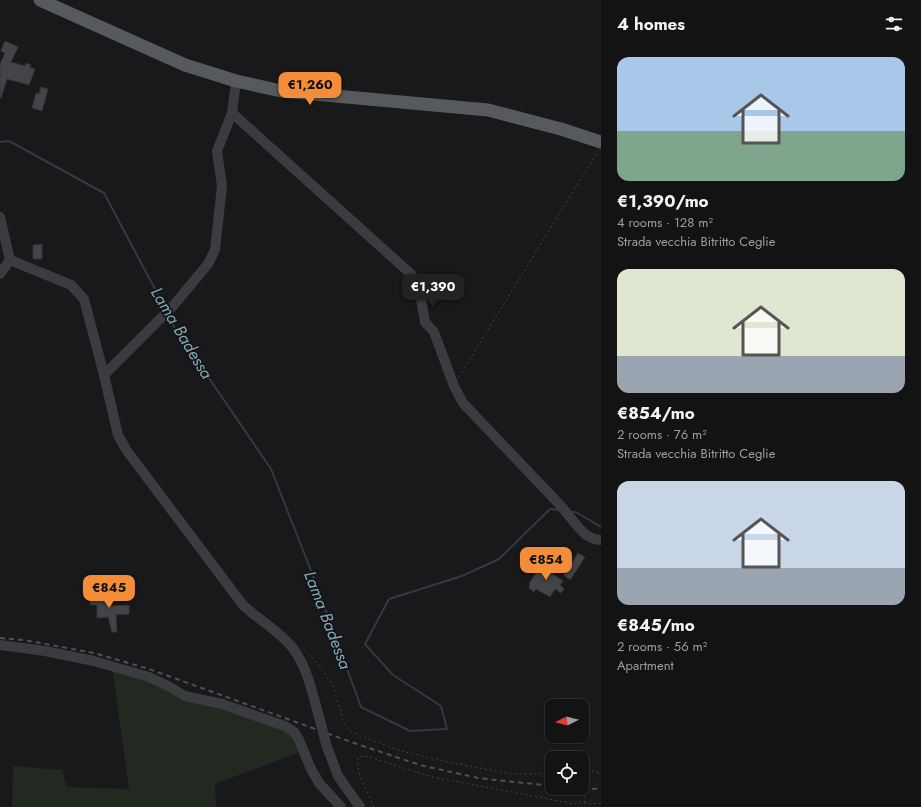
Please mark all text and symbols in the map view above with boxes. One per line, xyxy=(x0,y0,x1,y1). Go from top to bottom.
text: 4 homes xyxy=(617,12,685,36)
icon: filters xyxy=(883,13,905,35)
pin: €1,260 xyxy=(277,72,343,106)
text: €1,260 xyxy=(287,75,333,94)
icon: home xyxy=(725,83,797,155)
text: €1,390/mo xyxy=(617,189,709,213)
text: 4 rooms · 128 m² xyxy=(617,213,713,232)
text: Strada vecchia Bitritto Ceglie xyxy=(617,232,775,251)
pin: €1,390 xyxy=(400,274,466,308)
text: €1,390 xyxy=(411,277,455,296)
water label: Lama Badessa xyxy=(145,282,219,384)
icon: home xyxy=(725,295,797,367)
text: €854/mo xyxy=(617,401,695,425)
text: 2 rooms · 76 m² xyxy=(617,425,707,444)
text: Strada vecchia Bitritto Ceglie xyxy=(617,444,775,463)
icon: home xyxy=(725,507,797,579)
pin: €854 xyxy=(522,547,570,581)
text: €854 xyxy=(529,550,563,569)
water label: Lama Badessa xyxy=(298,567,358,673)
pin: €845 xyxy=(85,575,133,609)
text: €845 xyxy=(92,578,126,597)
text: €845/mo xyxy=(617,613,695,637)
text: 2 rooms · 56 m² xyxy=(617,637,707,656)
text: Apartment xyxy=(617,656,674,675)
north arrow xyxy=(545,699,589,743)
map controls xyxy=(545,699,589,795)
button: locate xyxy=(545,751,589,795)

